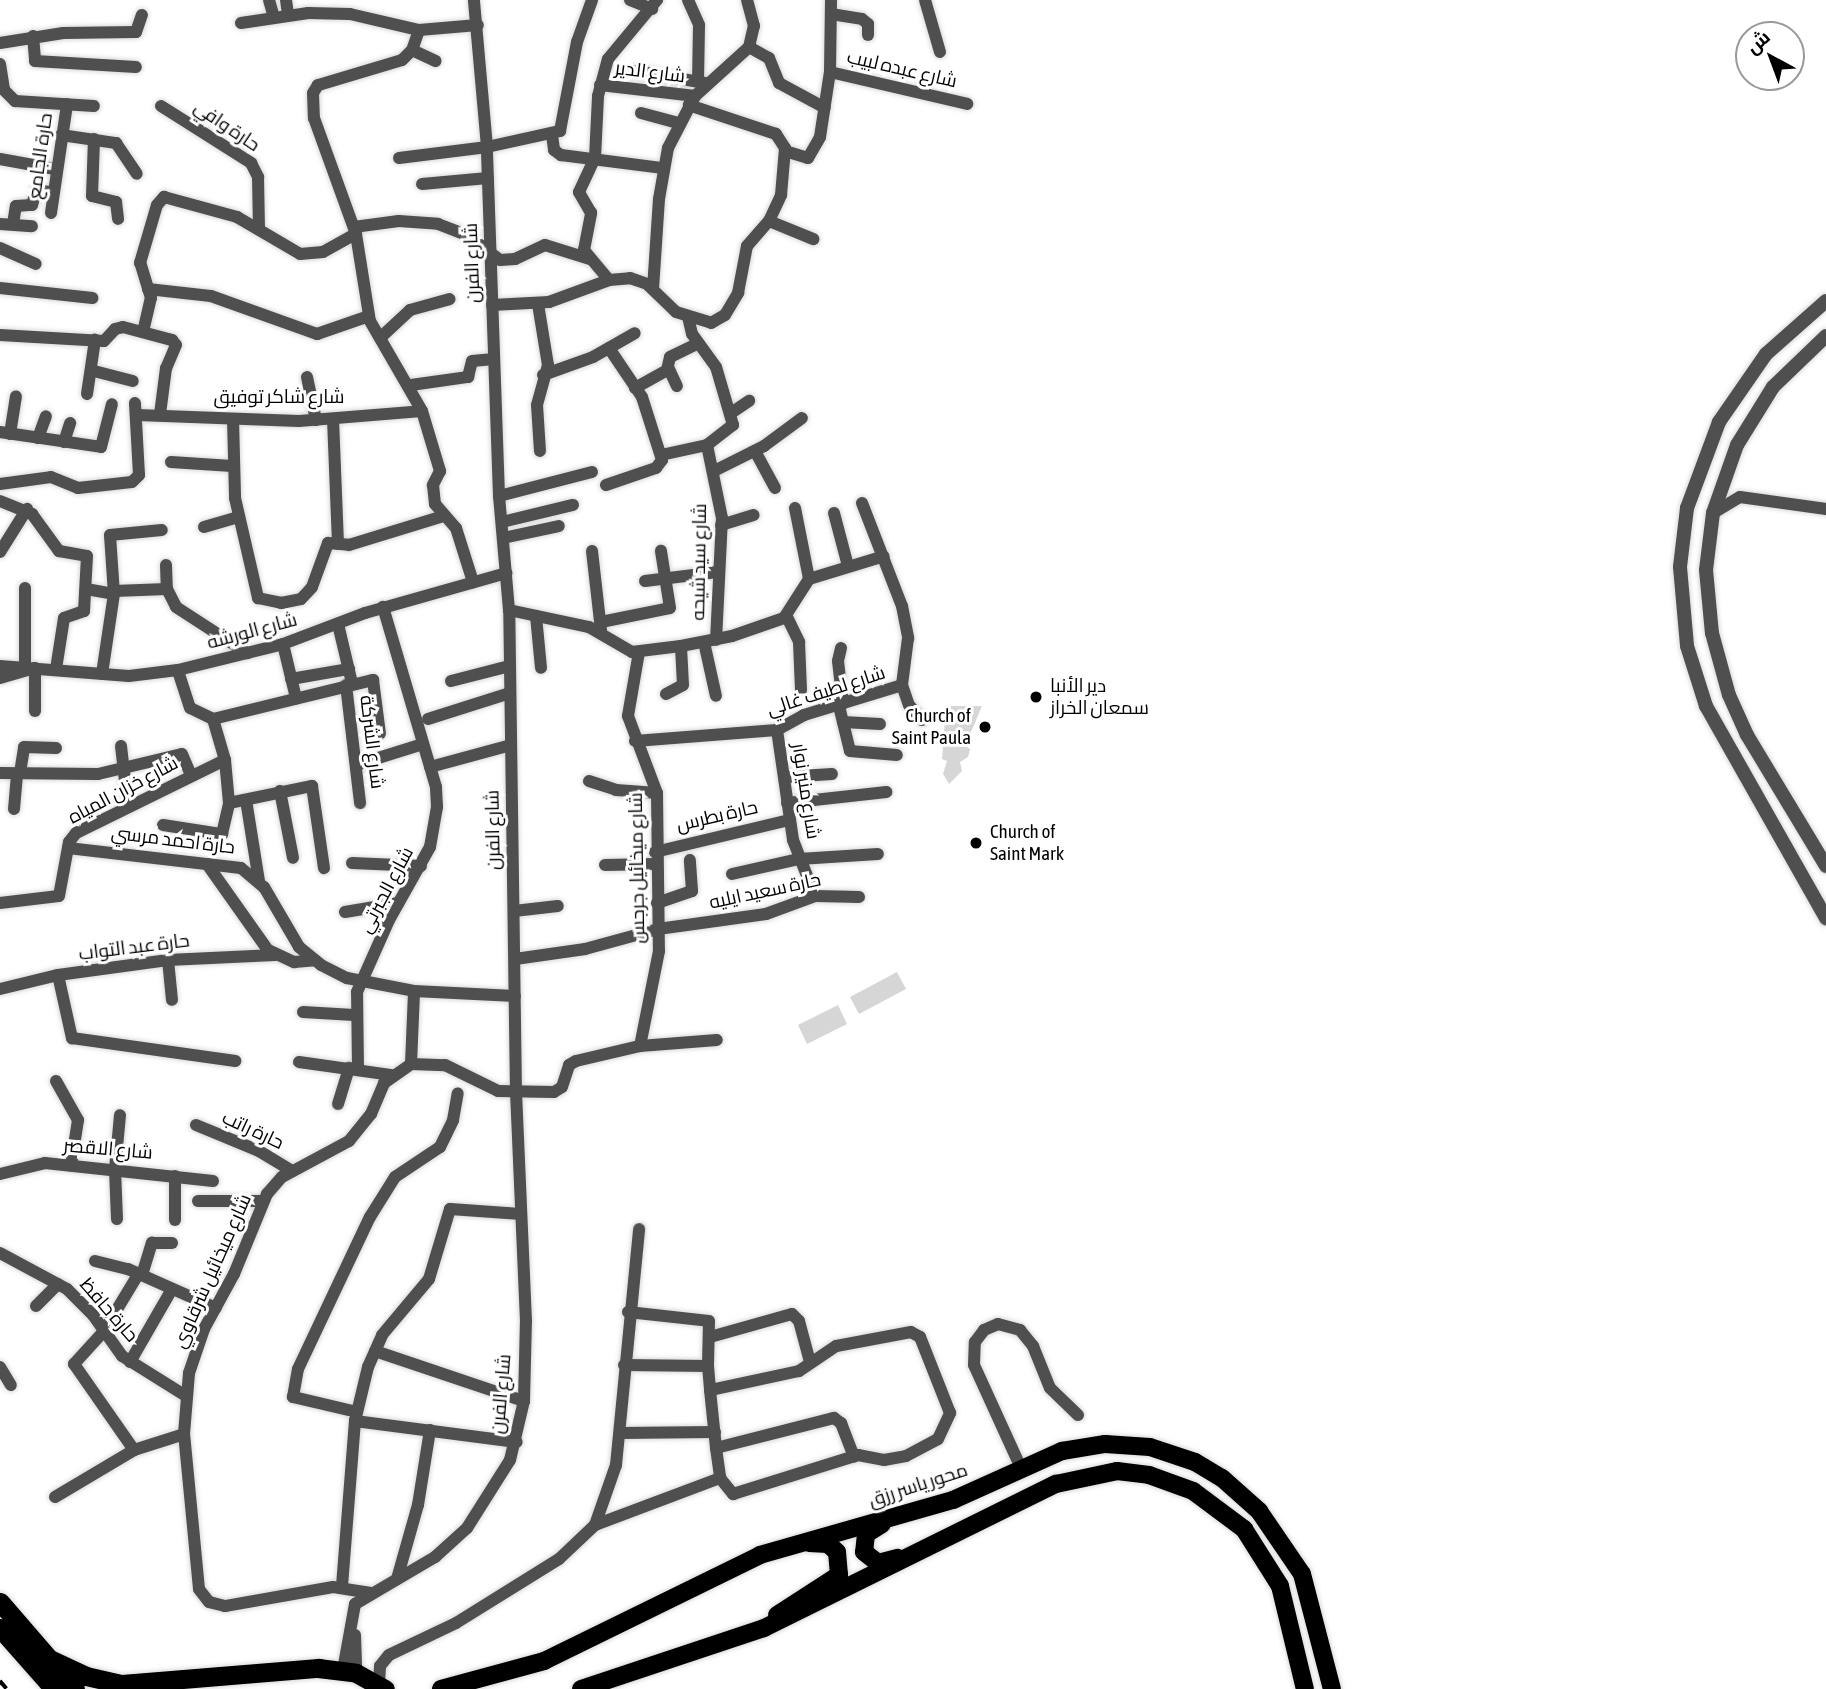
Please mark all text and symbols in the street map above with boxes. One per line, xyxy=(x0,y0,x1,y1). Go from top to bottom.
north arrow xyxy=(1735,21,1805,91)
text: ش xyxy=(1741,25,1774,58)
street label: شارع عبده لبيب xyxy=(845,45,959,93)
street label: شارع الدير xyxy=(614,56,686,88)
street label: حارة وافي xyxy=(190,96,264,156)
street label: حارة الجامع xyxy=(23,112,57,200)
street label: شارع الفرن xyxy=(459,223,485,303)
street label: شارع شاكر توفيق xyxy=(213,386,345,408)
street label: شارع سيد شيحه xyxy=(687,503,711,621)
street label: شارع الورشه xyxy=(204,608,300,654)
street label: شارع لطيف غالي xyxy=(764,661,888,721)
place label: دير الأنبا سمعان الخراز xyxy=(1050,675,1149,719)
marker: دير الأنبا سمعان الخراز xyxy=(1028,689,1044,705)
street label: شارع الشركة xyxy=(355,694,389,790)
place label: Church of Saint Paula xyxy=(892,705,971,749)
marker: Church of Saint Paula xyxy=(977,719,993,735)
street label: شارع منير نوار xyxy=(787,741,825,841)
street label: شارع خزان المياه xyxy=(64,751,182,829)
street label: شارع الفرن xyxy=(481,790,505,870)
street label: شارع ميخائيل جرجس xyxy=(624,792,650,944)
street label: حارة بطرس xyxy=(674,796,760,836)
street label: حارة احمد مرسي xyxy=(110,821,236,859)
place label: Church of Saint Mark xyxy=(990,821,1064,865)
marker: Church of Saint Mark xyxy=(968,835,984,851)
street label: شارع الجبرتي xyxy=(354,843,418,937)
street label: حارة سعيد ايليه xyxy=(707,868,823,914)
street label: حارة عبد التواب xyxy=(77,929,191,965)
street label: حارة راتب xyxy=(218,1106,288,1154)
street label: شارع الاقصر xyxy=(62,1134,154,1164)
street label: شارع ميخائيل شرقاوي xyxy=(168,1190,256,1352)
street label: حارة حافظ xyxy=(75,1273,143,1347)
street label: شارع الفرن xyxy=(486,1353,516,1435)
street label: محور ياسر رزق xyxy=(865,1458,971,1512)

